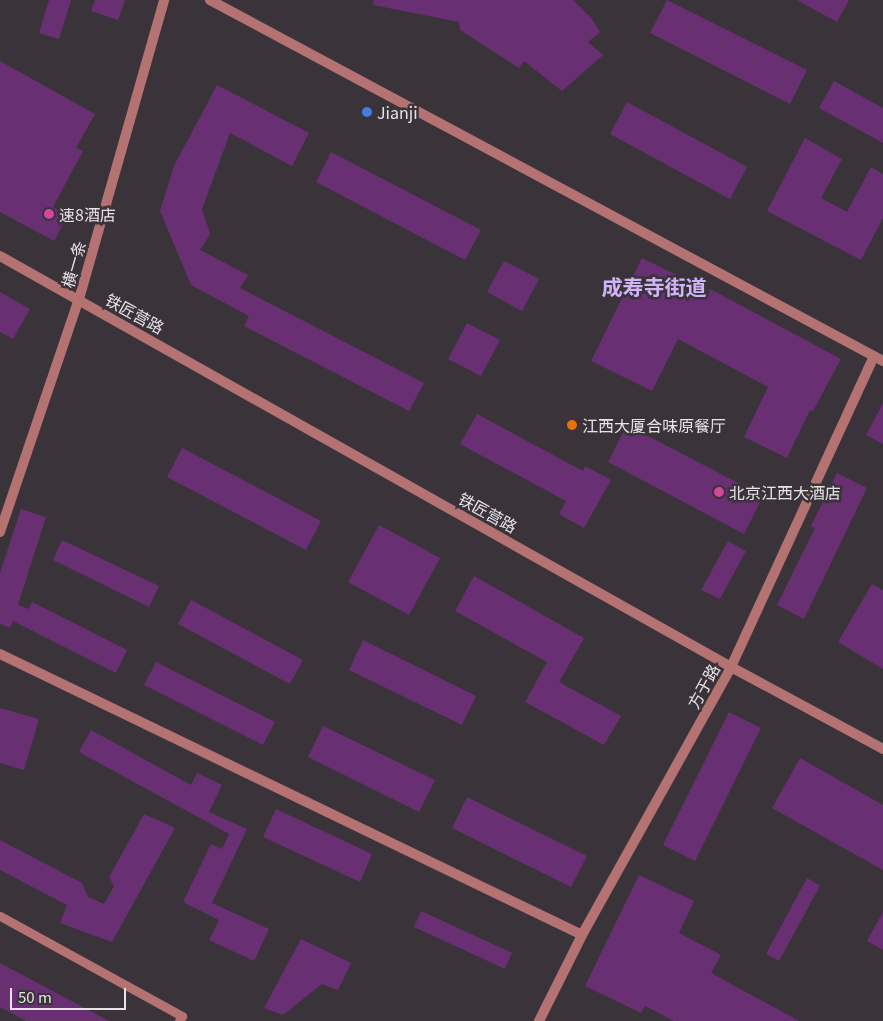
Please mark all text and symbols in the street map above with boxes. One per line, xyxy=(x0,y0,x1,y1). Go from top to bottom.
place label: Jianji xyxy=(377,102,418,122)
marker: Jianji xyxy=(361,106,373,118)
place label: 速8酒店 xyxy=(59,204,116,224)
marker: 速8酒店 xyxy=(43,208,55,220)
street label: 横一条 xyxy=(57,238,89,290)
district label: 成寿寺街道 xyxy=(602,273,706,299)
street label: 铁匠营路 xyxy=(102,289,168,337)
place label: 江西大厦合味原餐厅 xyxy=(582,415,726,435)
marker: 江西大厦合味原餐厅 xyxy=(566,419,578,431)
place label: 北京江西大酒店 xyxy=(729,482,841,502)
marker: 北京江西大酒店 xyxy=(713,486,725,498)
street label: 铁匠营路 xyxy=(455,488,521,536)
street label: 方于路 xyxy=(683,660,723,712)
scale bar xyxy=(12,978,129,1010)
text: 50 m xyxy=(18,986,52,1007)

